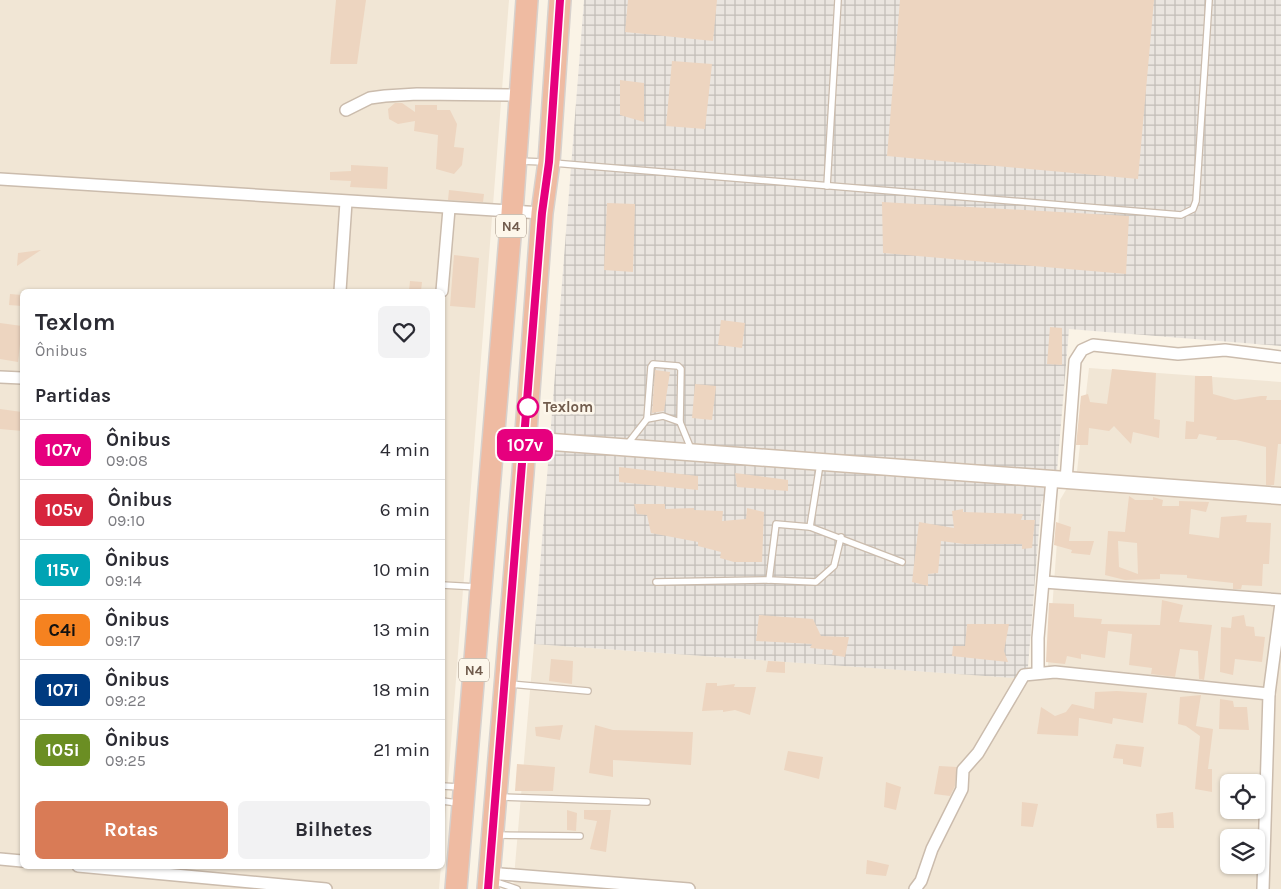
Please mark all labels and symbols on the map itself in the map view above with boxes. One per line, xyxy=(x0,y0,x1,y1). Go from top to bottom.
road number: N4 xyxy=(496,215,526,238)
marker: Texlom xyxy=(517,396,539,418)
place label: Texlom xyxy=(543,398,593,416)
line badge: 107v xyxy=(490,429,560,461)
road number: N4 xyxy=(459,658,489,682)

